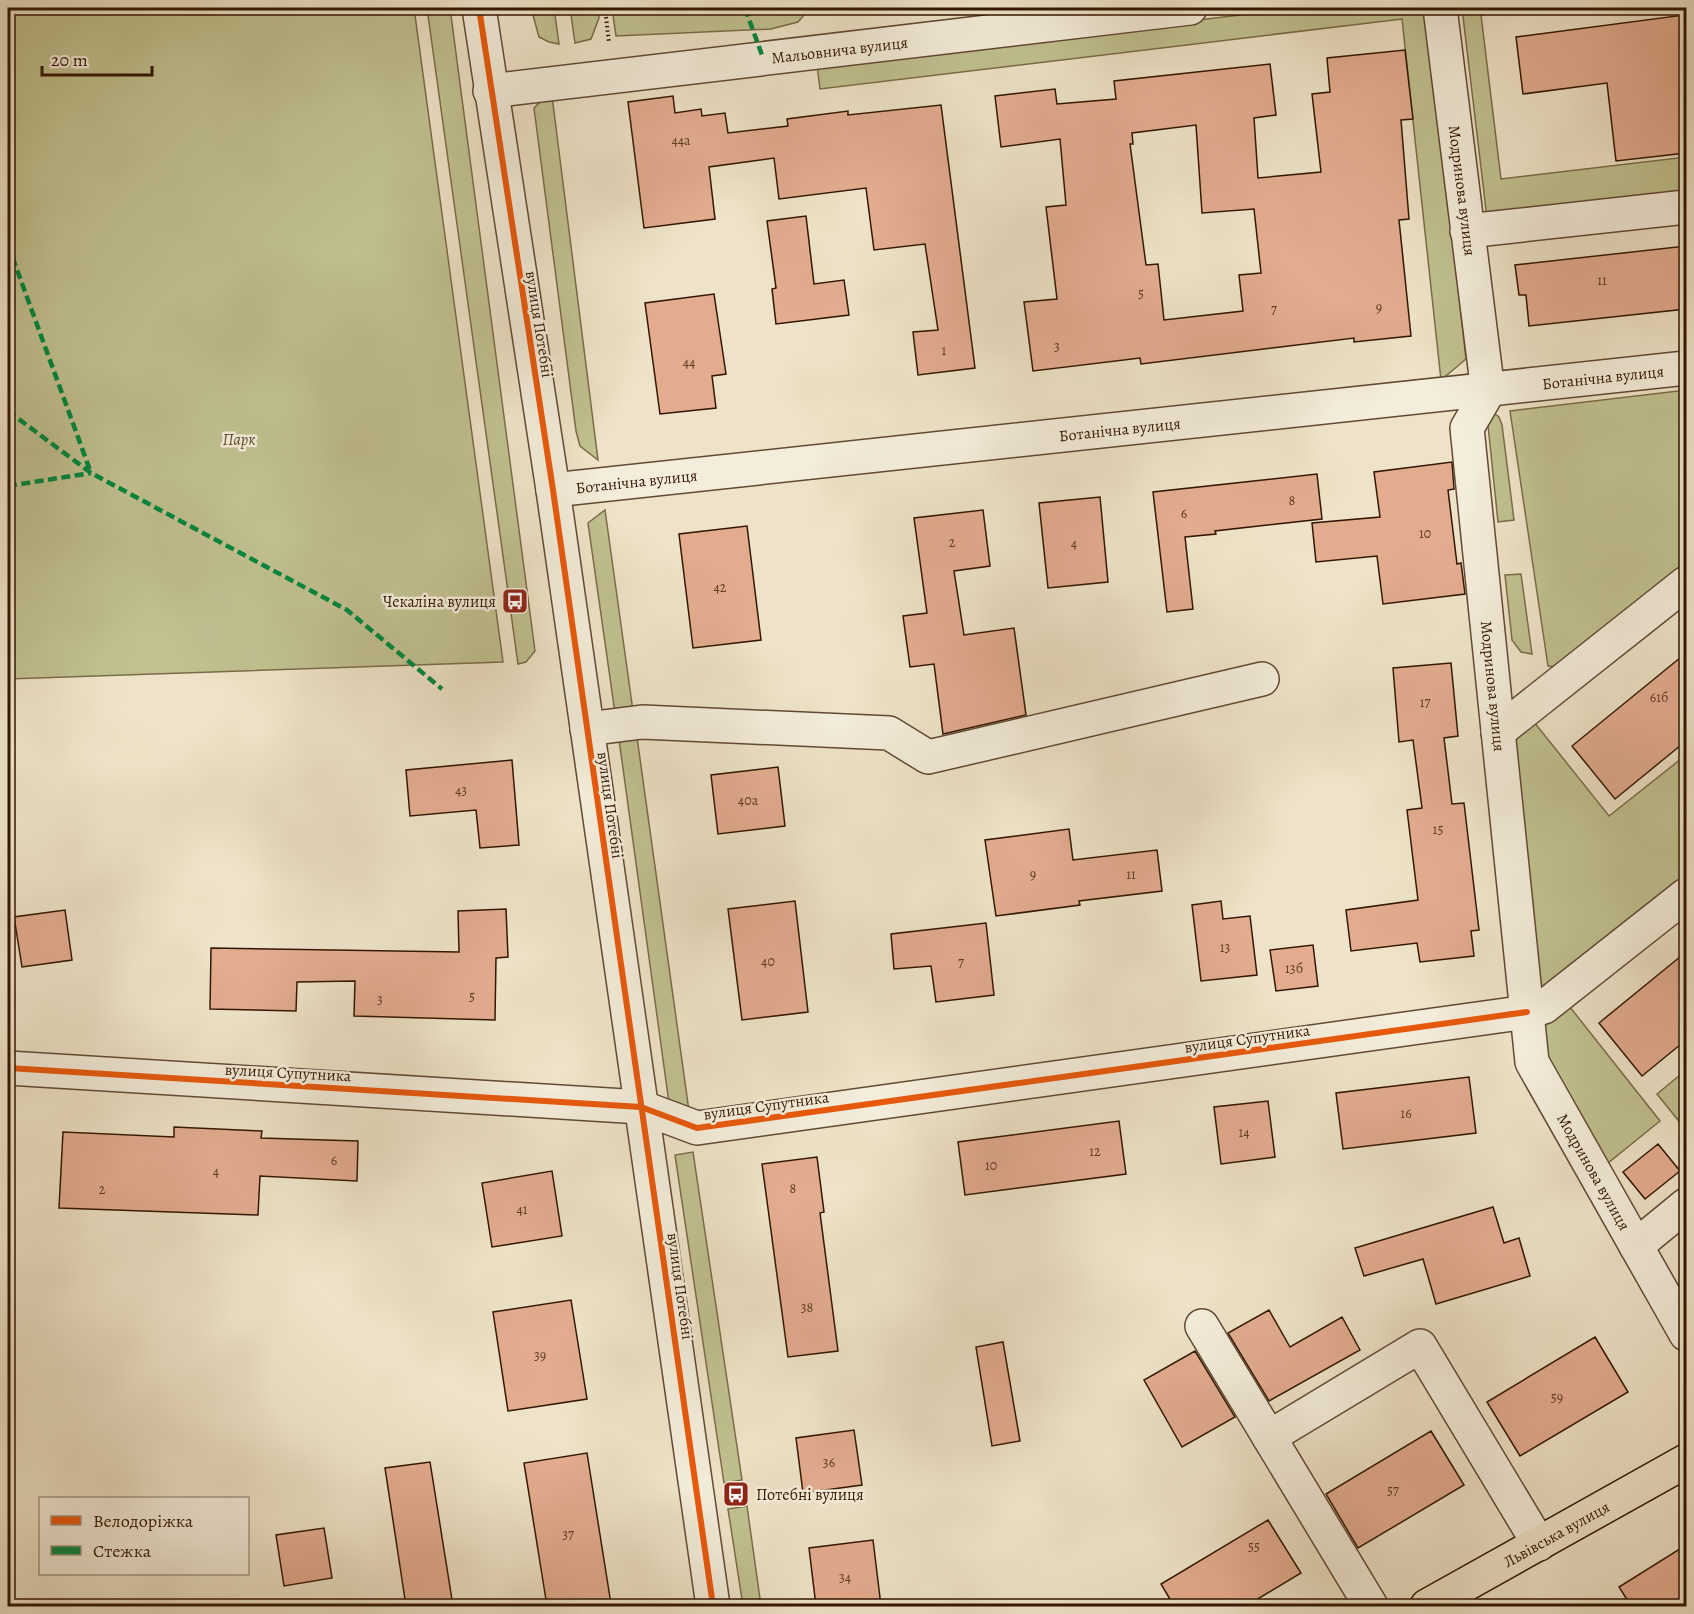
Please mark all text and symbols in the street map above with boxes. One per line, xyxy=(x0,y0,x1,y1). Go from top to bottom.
street label: Мальовнича вулиця xyxy=(770,32,909,70)
scale bar xyxy=(42,39,152,77)
text: 20 m xyxy=(51,48,88,72)
street label: Модринова вулиця xyxy=(1443,124,1481,258)
house number: 44а xyxy=(671,131,691,150)
street label: вулиця Потебні xyxy=(520,269,558,379)
house number: 11 xyxy=(1597,271,1607,290)
house number: 5 xyxy=(1138,284,1144,303)
house number: 9 xyxy=(1376,298,1382,317)
house number: 7 xyxy=(1271,300,1277,319)
house number: 3 xyxy=(1054,337,1060,356)
house number: 1 xyxy=(942,341,947,360)
house number: 44 xyxy=(683,353,695,372)
street label: Ботанічна вулиця xyxy=(1541,360,1665,395)
street label: Ботанічна вулиця xyxy=(1058,412,1182,447)
park label: Парк xyxy=(222,429,256,451)
street label: Ботанічна вулиця xyxy=(575,464,699,499)
house number: 8 xyxy=(1289,491,1296,510)
house number: 6 xyxy=(1181,504,1187,523)
house number: 10 xyxy=(1419,524,1431,543)
house number: 2 xyxy=(949,533,956,552)
house number: 4 xyxy=(1071,534,1077,553)
house number: 42 xyxy=(714,578,727,597)
bus stop icon: Чекаліна вулиця xyxy=(500,586,530,616)
place label: Чекаліна вулиця xyxy=(383,591,496,613)
street label: Модринова вулиця xyxy=(1475,620,1510,753)
house number: 61б xyxy=(1650,688,1668,707)
house number: 17 xyxy=(1420,693,1430,712)
street label: вулиця Потебні xyxy=(592,750,628,860)
house number: 43 xyxy=(455,781,467,800)
house number: 40а xyxy=(738,791,759,810)
house number: 15 xyxy=(1433,820,1443,839)
house number: 9 xyxy=(1030,865,1036,884)
house number: 11 xyxy=(1126,865,1136,884)
house number: 13 xyxy=(1220,938,1230,957)
house number: 40 xyxy=(761,952,775,971)
house number: 7 xyxy=(958,953,964,972)
house number: 13б xyxy=(1285,959,1303,978)
house number: 5 xyxy=(469,987,475,1006)
house number: 3 xyxy=(377,990,383,1009)
street label: вулиця Супутника xyxy=(1183,1019,1312,1059)
street label: вулиця Супутника xyxy=(224,1059,352,1087)
street label: вулиця Супутника xyxy=(702,1086,831,1126)
house number: 16 xyxy=(1400,1104,1412,1123)
street label: Модринова вулиця xyxy=(1551,1110,1635,1235)
house number: 14 xyxy=(1238,1123,1250,1142)
house number: 12 xyxy=(1089,1142,1101,1161)
house number: 6 xyxy=(331,1151,337,1170)
house number: 10 xyxy=(985,1156,997,1175)
house number: 4 xyxy=(213,1162,219,1181)
house number: 8 xyxy=(790,1179,797,1198)
house number: 2 xyxy=(99,1180,106,1199)
house number: 41 xyxy=(516,1200,528,1219)
street label: вулиця Потебні xyxy=(662,1231,698,1341)
house number: 38 xyxy=(801,1298,814,1317)
house number: 39 xyxy=(534,1346,546,1365)
house number: 59 xyxy=(1551,1388,1563,1407)
house number: 36 xyxy=(823,1453,835,1472)
bus stop icon: Потебні вулиця xyxy=(721,1479,751,1509)
house number: 57 xyxy=(1387,1481,1399,1500)
place label: Потебні вулиця xyxy=(756,1484,864,1506)
street label: Львівська вулиця xyxy=(1500,1496,1614,1573)
legend xyxy=(39,1497,249,1575)
text: Велодоріжка xyxy=(93,1509,194,1533)
house number: 37 xyxy=(562,1525,574,1544)
house number: 55 xyxy=(1248,1537,1260,1556)
text: Стежка xyxy=(93,1539,152,1563)
house number: 34 xyxy=(839,1568,851,1587)

